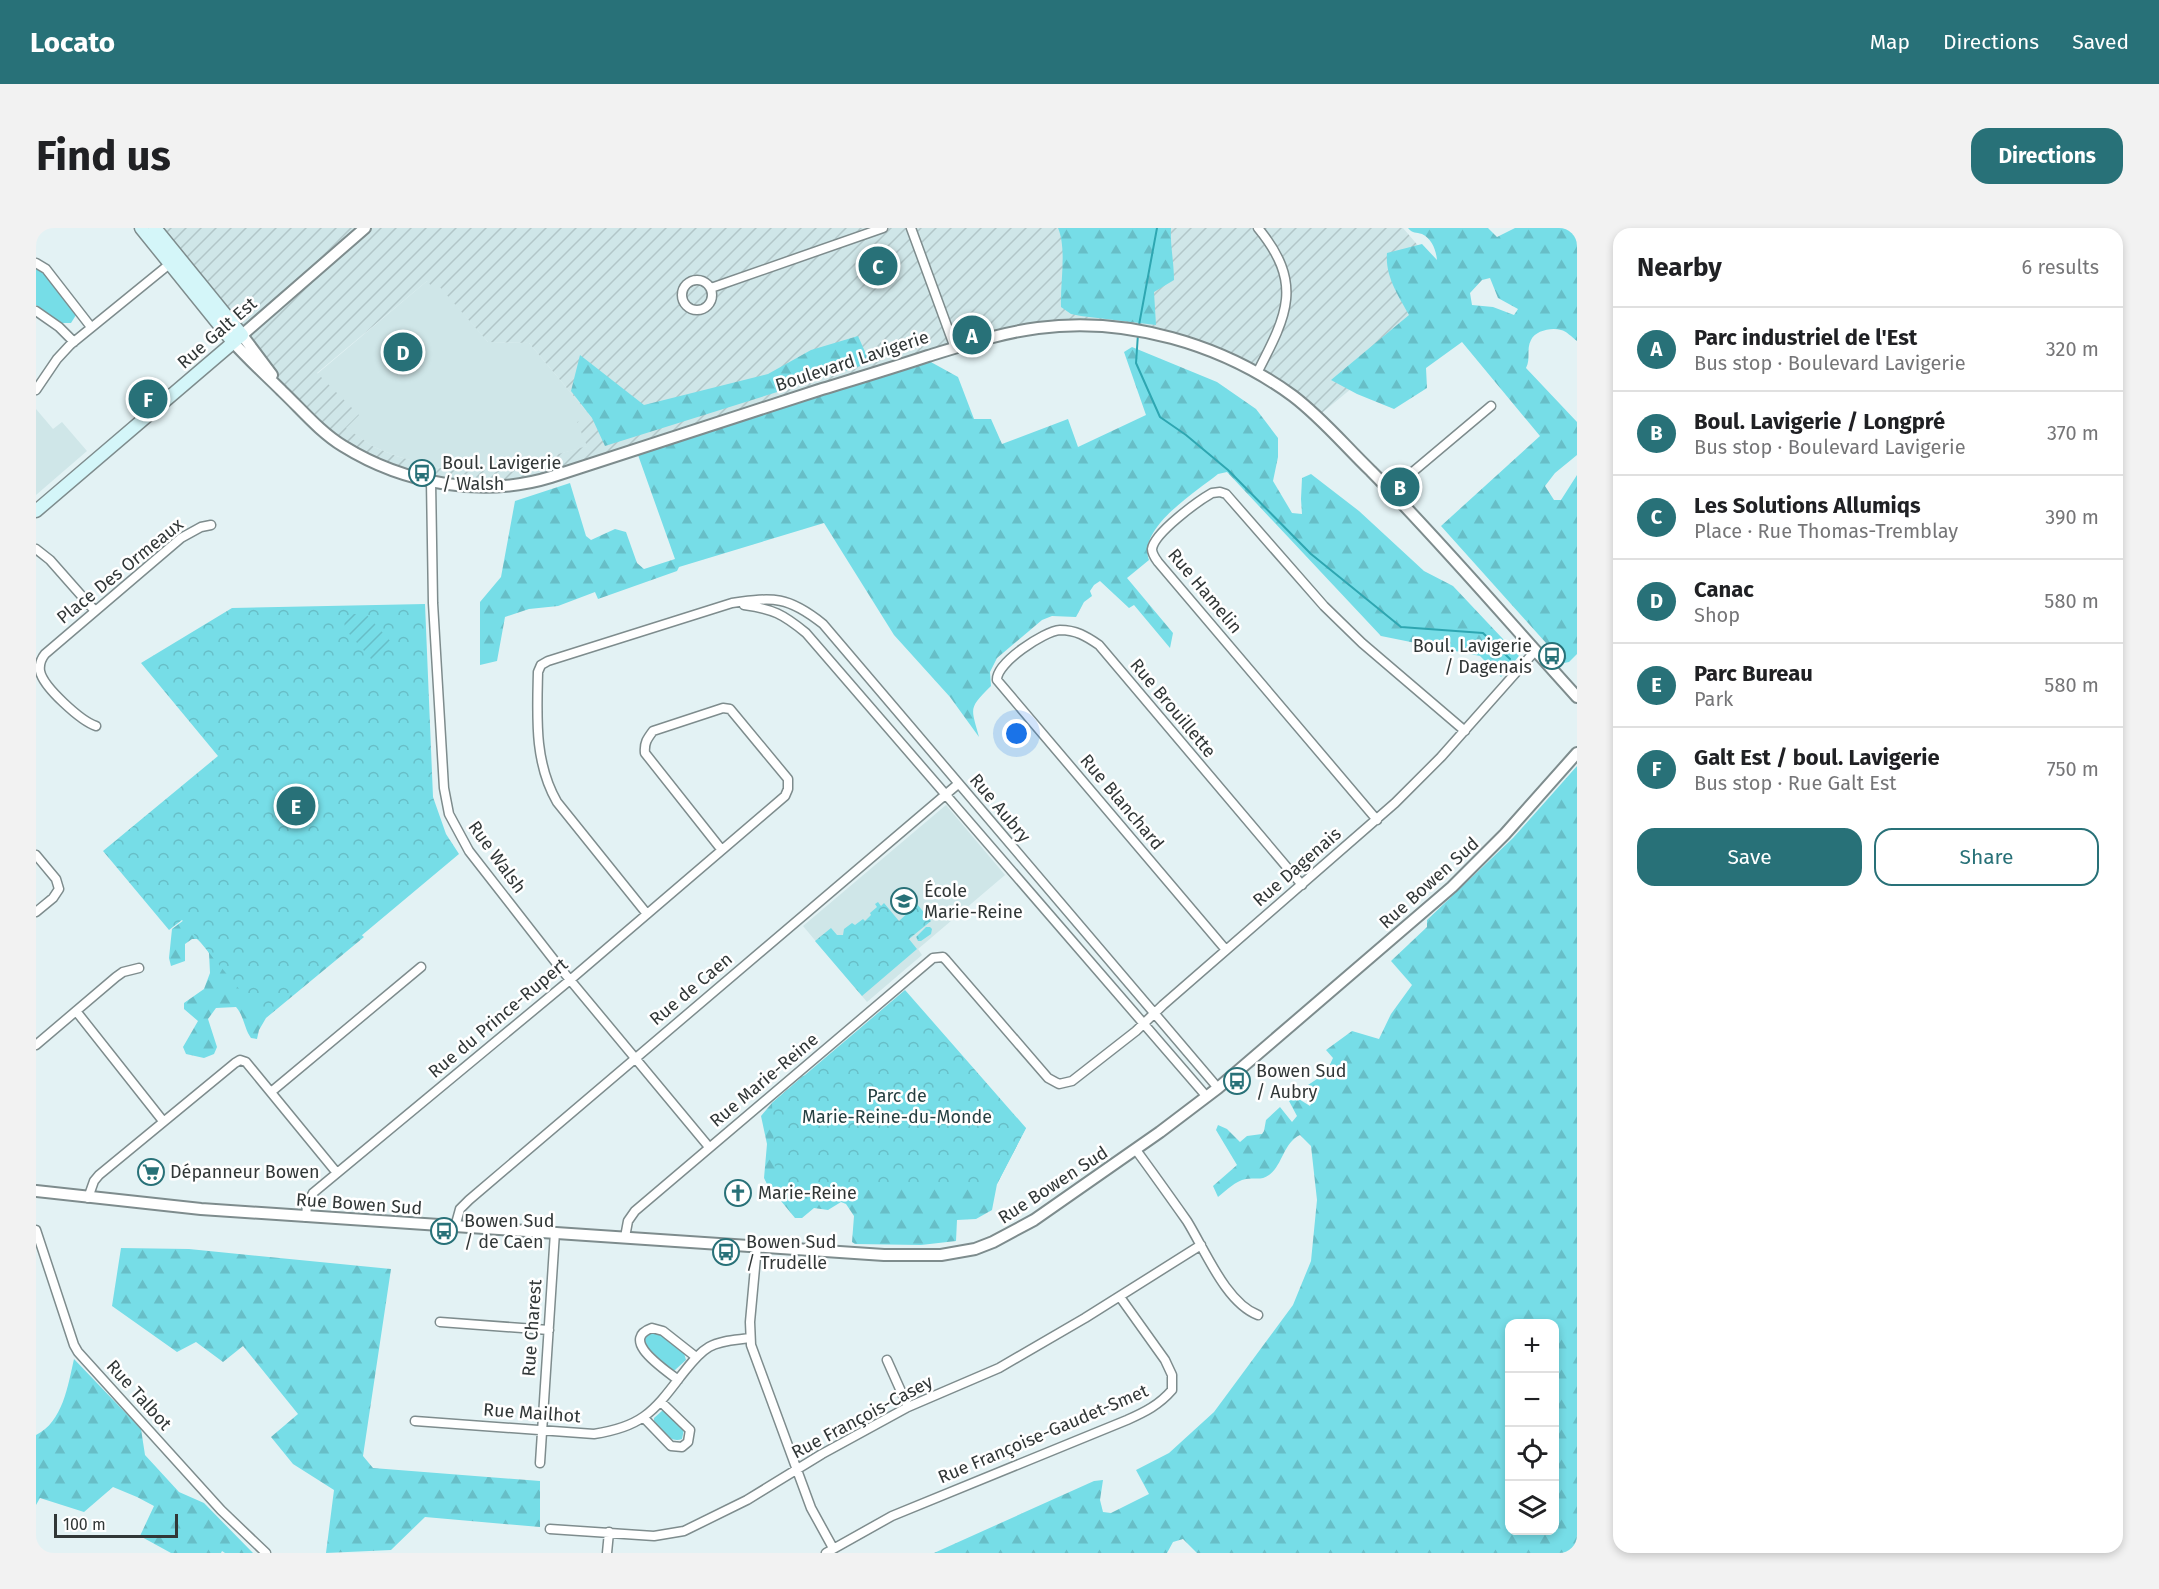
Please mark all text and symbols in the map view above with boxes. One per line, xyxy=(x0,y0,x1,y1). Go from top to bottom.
text: Locato xyxy=(30,26,115,59)
text: Map xyxy=(1870,29,1910,55)
text: Directions xyxy=(1943,29,2039,55)
text: Saved xyxy=(2072,29,2129,55)
button: Directions xyxy=(1971,128,2123,184)
text: Find us xyxy=(36,131,171,181)
pin: C xyxy=(858,243,898,288)
text: Nearby xyxy=(1637,252,1722,283)
text: 6 results xyxy=(2022,255,2099,279)
street label: Rue Galt Est xyxy=(173,292,262,373)
pin: A xyxy=(952,312,992,358)
text: Parc industriel de l'Est xyxy=(1694,324,1917,351)
street label: Boulevard Lavigerie xyxy=(772,326,932,396)
pin: D xyxy=(384,330,422,374)
text: A xyxy=(1651,337,1662,361)
text: 320 m xyxy=(2046,337,2099,361)
text: Bus stop · Boulevard Lavigerie xyxy=(1694,351,1966,375)
pin: F xyxy=(128,376,168,422)
text: Boul. Lavigerie / Longpré xyxy=(1694,408,1945,435)
text: B xyxy=(1650,421,1663,445)
text: 370 m xyxy=(2047,421,2099,445)
text: Bus stop · Boulevard Lavigerie xyxy=(1694,435,1966,459)
place label: Boul. Lavigerie / Walsh xyxy=(442,452,561,495)
bus stop icon: Boul. Lavigerie / Walsh xyxy=(407,458,437,488)
pin: B xyxy=(1380,464,1420,510)
text: Les Solutions Allumiqs xyxy=(1694,492,1921,519)
text: C xyxy=(1651,505,1662,529)
text: 390 m xyxy=(2045,505,2099,529)
street label: Place Des Ormeaux xyxy=(52,513,188,629)
text: Place · Rue Thomas-Tremblay xyxy=(1694,519,1958,543)
street label: Rue Hamelin xyxy=(1163,544,1247,638)
text: Canac xyxy=(1694,576,1754,603)
text: D xyxy=(1650,589,1663,613)
text: 580 m xyxy=(2044,589,2099,613)
text: Shop xyxy=(1694,603,1740,627)
place label: Boul. Lavigerie / Dagenais xyxy=(1413,635,1532,678)
bus stop icon: Boul. Lavigerie / Dagenais xyxy=(1537,641,1567,671)
street label: Rue Brouillette xyxy=(1125,654,1221,762)
text: Parc Bureau xyxy=(1694,660,1813,687)
text: E xyxy=(1651,673,1662,697)
text: 580 m xyxy=(2044,673,2099,697)
text: Park xyxy=(1694,687,1733,711)
your location xyxy=(1002,719,1031,748)
text: Galt Est / boul. Lavigerie xyxy=(1694,744,1940,771)
street label: Rue Blanchard xyxy=(1075,750,1169,854)
text: F xyxy=(1652,757,1661,781)
text: 750 m xyxy=(2047,757,2099,781)
street label: Rue Aubry xyxy=(965,769,1035,847)
text: Bus stop · Rue Galt Est xyxy=(1694,771,1896,795)
pin: E xyxy=(276,784,316,828)
street label: Rue Walsh xyxy=(463,817,531,897)
street label: Rue Dagenais xyxy=(1248,823,1346,911)
button: Save xyxy=(1637,828,1862,886)
button: Share xyxy=(1874,828,2099,886)
street label: Rue Bowen Sud xyxy=(1375,833,1483,933)
place label: École Marie-Reine xyxy=(924,879,1023,923)
school or university icon: École Marie-Reine xyxy=(889,886,919,916)
street label: Rue de Caen xyxy=(645,948,737,1030)
street label: Rue du Prince-Rupert xyxy=(424,953,573,1083)
street label: Rue Marie-Reine xyxy=(705,1028,823,1132)
place label: Bowen Sud / Aubry xyxy=(1256,1060,1347,1103)
bus stop icon: Bowen Sud / Aubry xyxy=(1222,1066,1252,1096)
park label: Parc de Marie-Reine-du-Monde xyxy=(802,1085,992,1128)
street label: Rue Bowen Sud xyxy=(994,1141,1112,1229)
supermarket icon: Dépanneur Bowen xyxy=(136,1157,166,1187)
place label: Dépanneur Bowen xyxy=(170,1161,320,1183)
church icon: Marie-Reine xyxy=(723,1178,753,1208)
place label: Marie-Reine xyxy=(758,1182,857,1204)
street label: Rue Bowen Sud xyxy=(295,1189,423,1219)
place label: Bowen Sud / de Caen xyxy=(464,1210,555,1253)
bus stop icon: Bowen Sud / de Caen xyxy=(429,1216,459,1246)
place label: Bowen Sud / Trudelle xyxy=(746,1231,837,1274)
bus stop icon: Bowen Sud / Trudelle xyxy=(711,1237,741,1267)
street label: Rue Charest xyxy=(518,1278,546,1377)
map controls xyxy=(1505,1319,1559,1535)
button: + xyxy=(1505,1319,1559,1373)
street label: Rue Talbot xyxy=(102,1355,177,1435)
street label: Rue François-Casey xyxy=(788,1370,936,1463)
button: − xyxy=(1505,1373,1559,1427)
street label: Rue Françoise-Gaudet-Smet xyxy=(935,1379,1152,1488)
street label: Rue Mailhot xyxy=(483,1399,582,1427)
button: locate xyxy=(1505,1427,1559,1481)
button: layers xyxy=(1505,1481,1559,1535)
scale bar xyxy=(54,1511,178,1538)
text: 100 m xyxy=(63,1515,106,1534)

